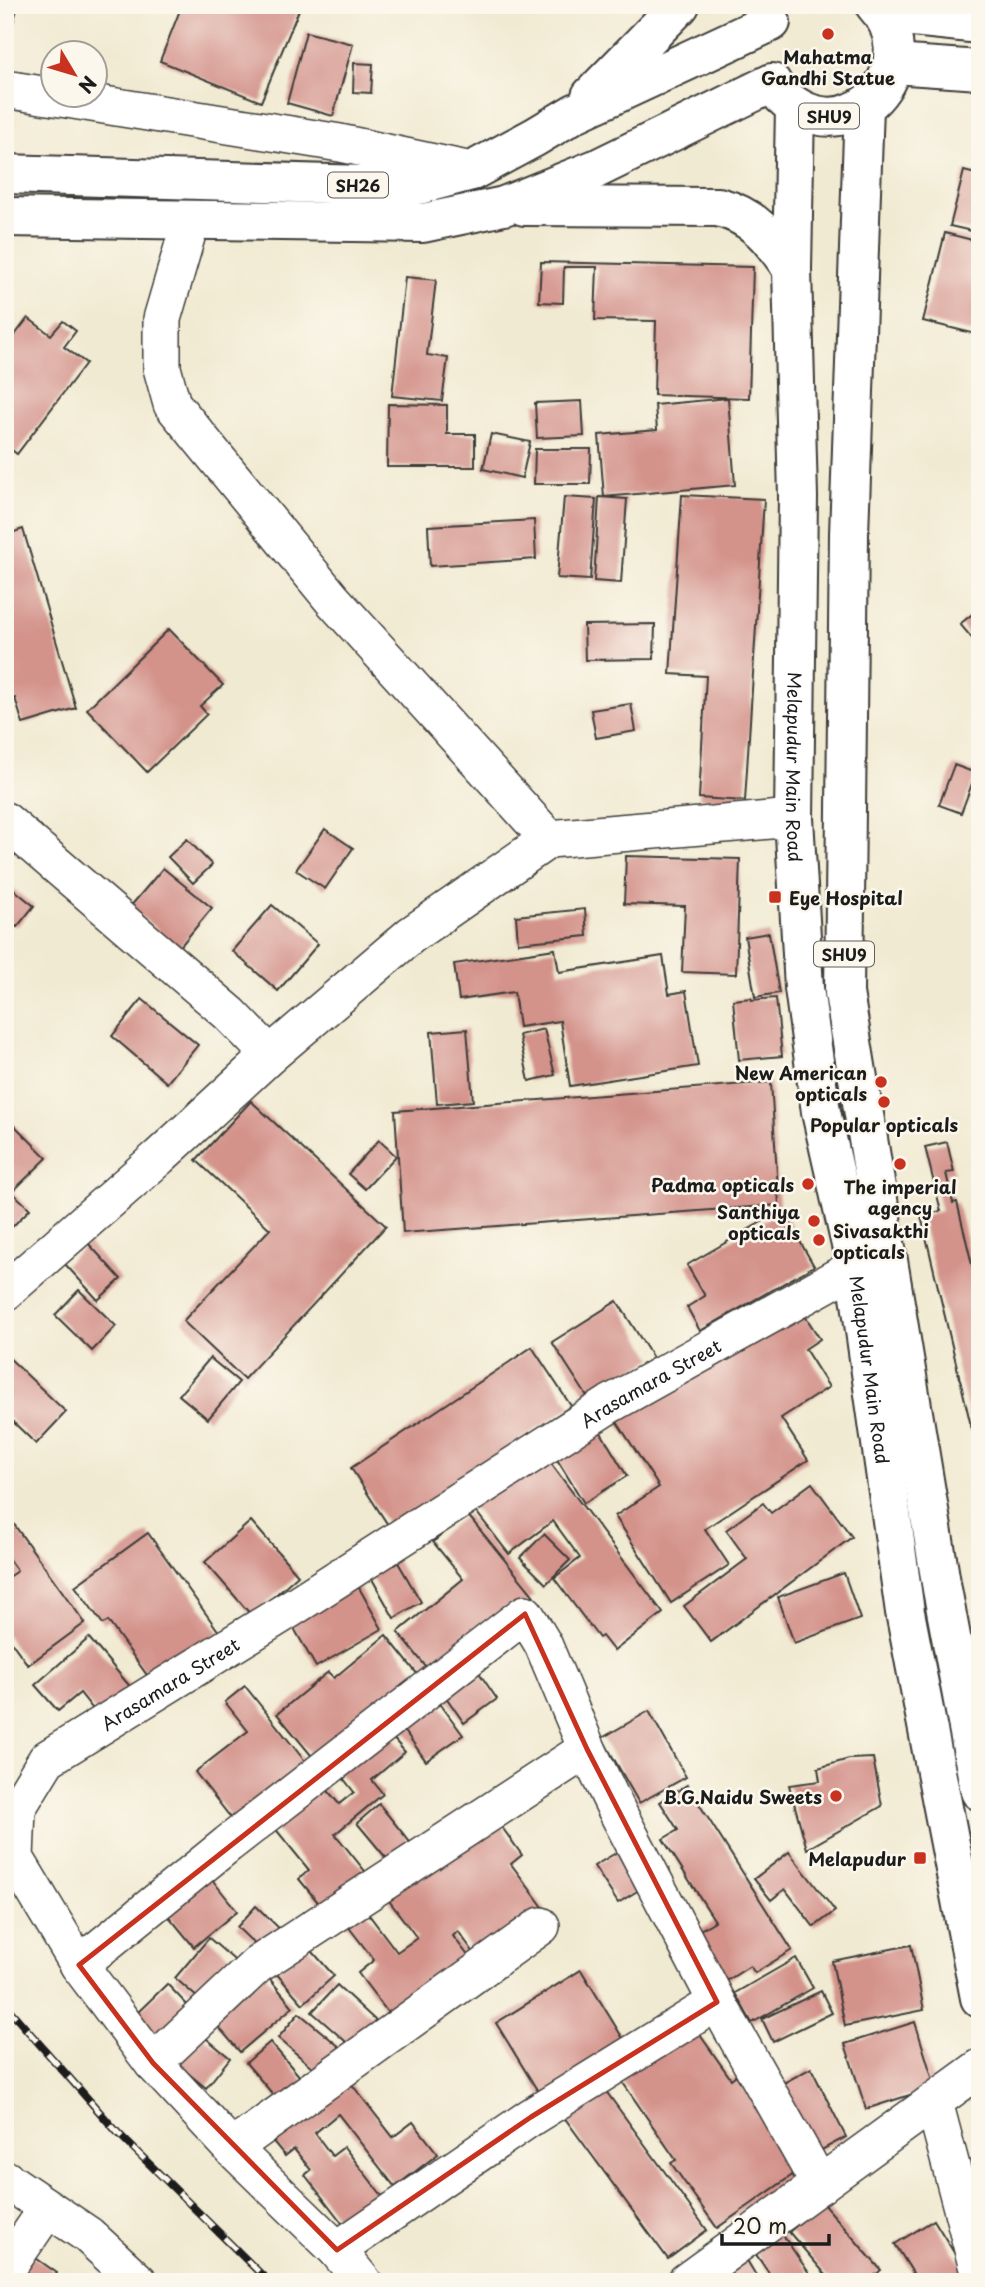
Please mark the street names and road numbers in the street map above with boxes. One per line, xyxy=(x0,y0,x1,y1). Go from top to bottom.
road number: SHU9 xyxy=(799,104,859,128)
road number: SH26 xyxy=(328,172,388,197)
street label: Melapudur Main Road xyxy=(780,672,810,863)
road number: SHU9 xyxy=(814,942,874,966)
street label: Melapudur Main Road xyxy=(844,1273,897,1466)
street label: Arasamara Street xyxy=(575,1332,726,1433)
street label: Arasamara Street xyxy=(96,1630,244,1736)

